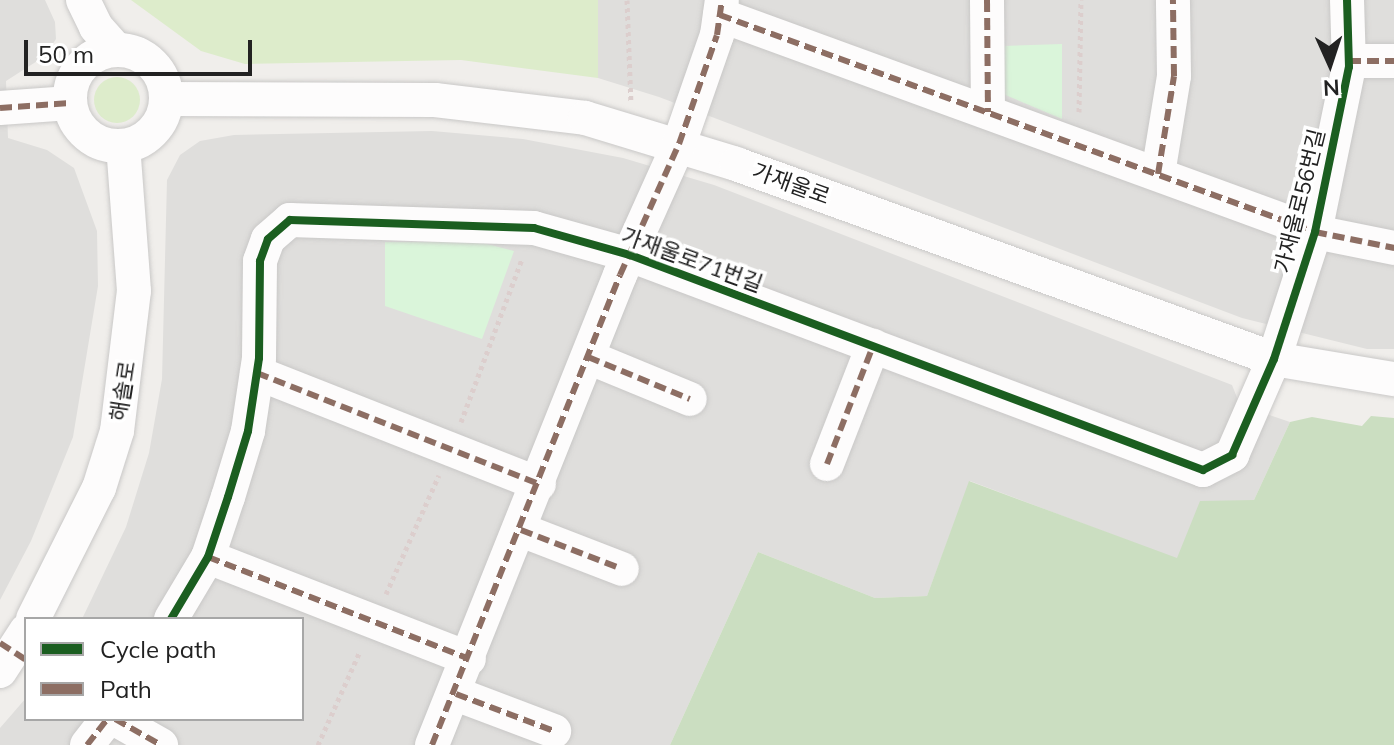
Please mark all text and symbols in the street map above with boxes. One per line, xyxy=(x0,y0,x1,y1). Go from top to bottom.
scale bar xyxy=(28,24,256,74)
north arrow xyxy=(1290,24,1370,104)
text: 50 m xyxy=(38,39,94,69)
text: N xyxy=(1322,74,1340,102)
street label: 가재울로56번길 xyxy=(1269,126,1331,276)
street label: 가재울로 xyxy=(748,158,834,210)
street label: 가재울로71번길 xyxy=(618,222,766,298)
street label: 해솔로 xyxy=(105,359,141,423)
legend xyxy=(24,617,304,721)
text: Cycle path xyxy=(100,634,217,664)
text: Path xyxy=(100,674,152,704)

